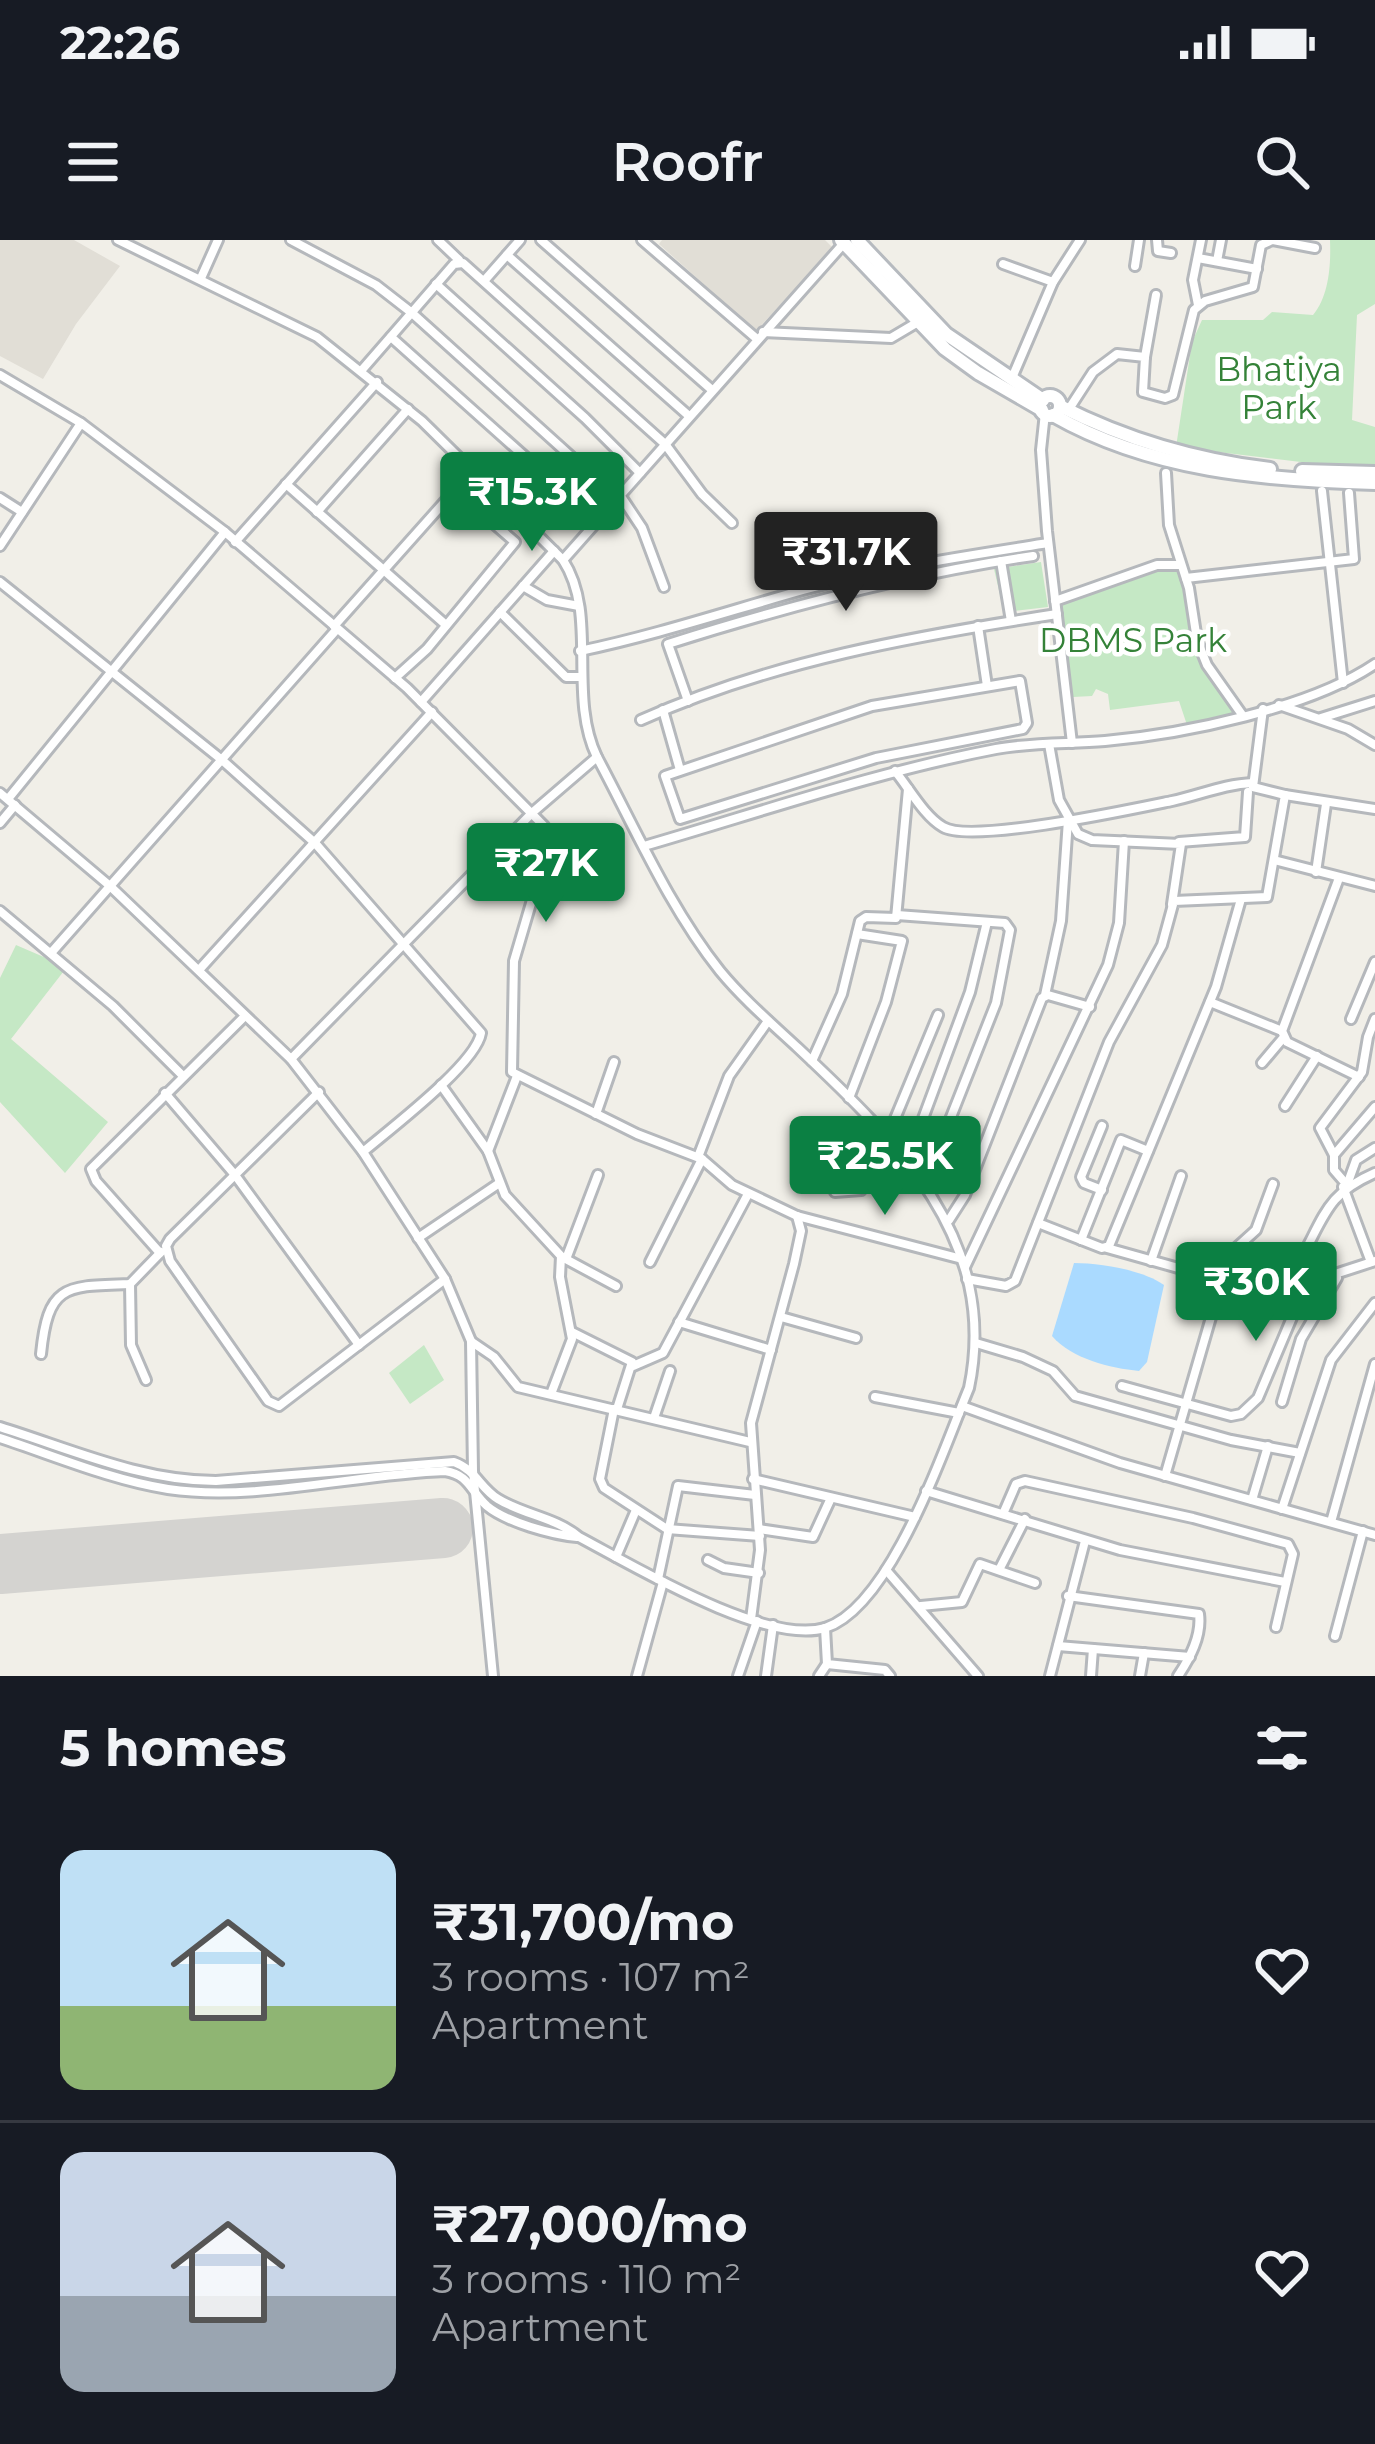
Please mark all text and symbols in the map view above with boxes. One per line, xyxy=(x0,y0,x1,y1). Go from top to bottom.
text: 22:26 xyxy=(60,15,180,70)
icon: menu xyxy=(60,129,126,195)
text: Roofr xyxy=(612,129,763,195)
icon: search xyxy=(1249,129,1315,195)
park label: Bhatiya Park xyxy=(1216,349,1342,427)
pin: ₹15.3K xyxy=(434,452,630,554)
text: ₹15.3K xyxy=(467,467,597,515)
pin: ₹31.7K xyxy=(748,512,944,614)
text: ₹31.7K xyxy=(781,527,911,575)
park label: DBMS Park xyxy=(1039,620,1227,660)
pin: ₹27K xyxy=(475,823,617,925)
text: ₹27K xyxy=(494,838,598,886)
pin: ₹25.5K xyxy=(787,1116,983,1218)
text: ₹25.5K xyxy=(817,1131,953,1179)
pin: ₹30K xyxy=(1185,1242,1327,1344)
text: ₹30K xyxy=(1203,1257,1309,1305)
icon: filters xyxy=(1249,1715,1315,1781)
text: 5 homes xyxy=(60,1717,287,1779)
text: ₹31,700/mo xyxy=(432,1891,734,1953)
icon: home xyxy=(156,1898,300,2042)
icon: heart xyxy=(1249,1937,1315,2003)
text: 3 rooms · 107 m² xyxy=(432,1953,750,2001)
text: Apartment xyxy=(432,2001,648,2049)
text: ₹27,000/mo xyxy=(432,2193,748,2255)
icon: home xyxy=(156,2200,300,2344)
icon: heart xyxy=(1249,2239,1315,2305)
text: 3 rooms · 110 m² xyxy=(432,2255,741,2303)
text: Apartment xyxy=(432,2303,648,2351)

